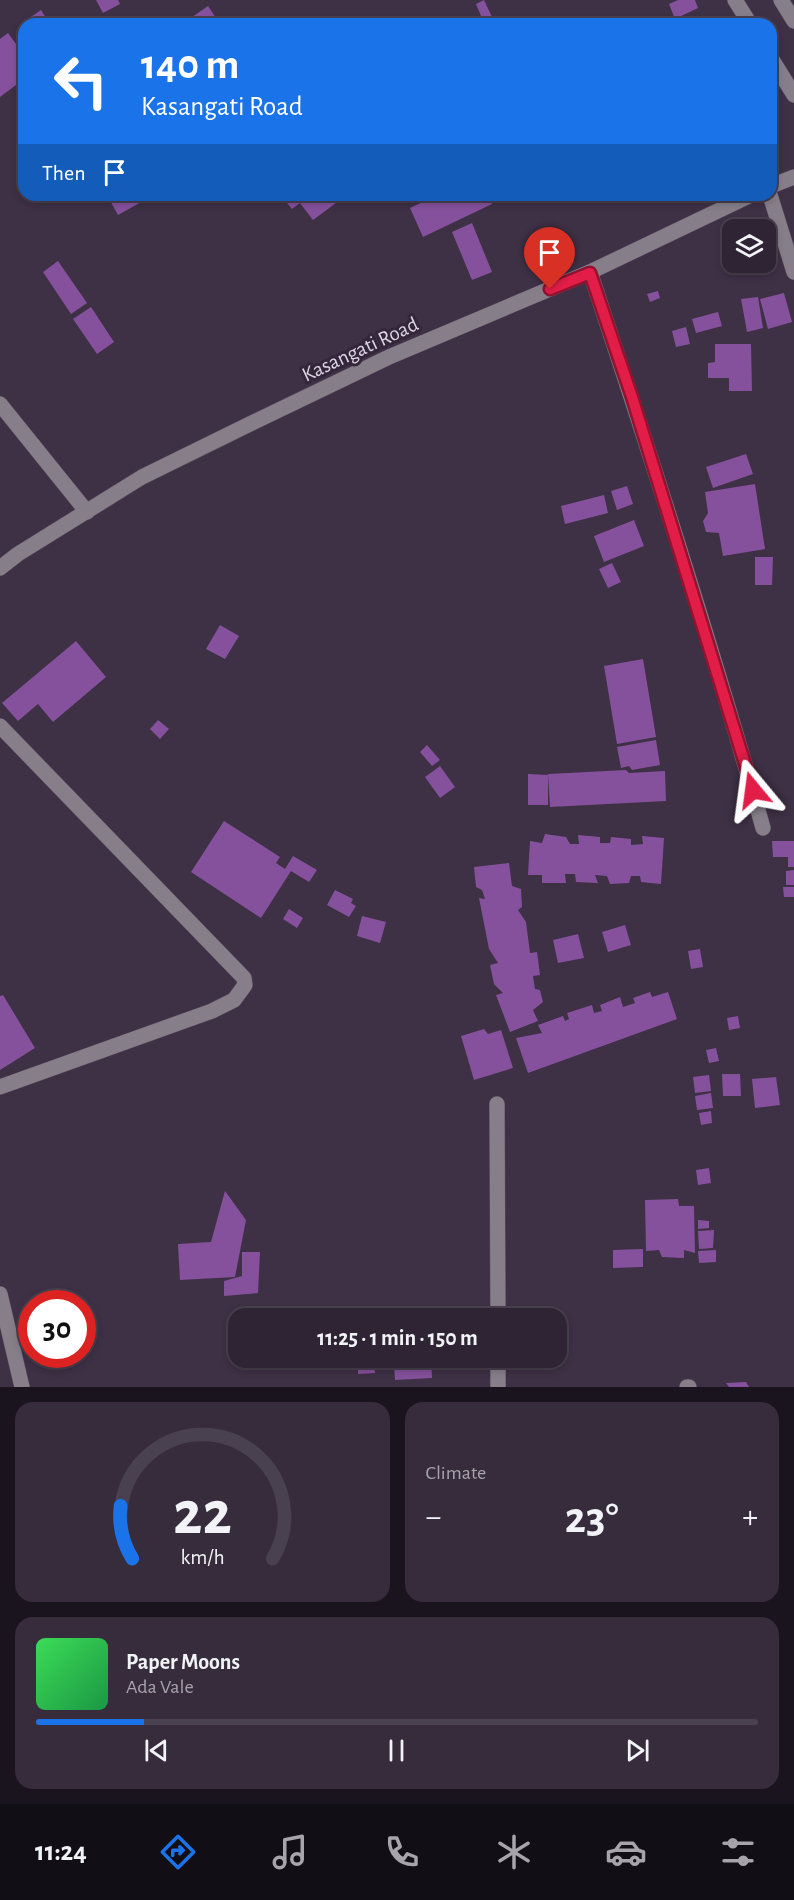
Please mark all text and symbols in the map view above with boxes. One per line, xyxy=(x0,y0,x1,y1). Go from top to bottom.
icon: left xyxy=(42,42,120,120)
text: 140 m xyxy=(141,44,239,86)
text: Kasangati Road xyxy=(141,93,303,120)
icon: arrive xyxy=(98,156,131,189)
text: Then xyxy=(42,162,86,184)
map controls xyxy=(722,219,776,273)
button: layers xyxy=(722,219,776,273)
pin xyxy=(524,227,575,289)
icon: arrive xyxy=(533,236,566,269)
street label: Kasangati Road xyxy=(299,313,422,386)
position arrow xyxy=(721,758,785,822)
speed limit sign: 30 xyxy=(18,1290,96,1368)
text: 11:25 · 1 min · 150 m xyxy=(317,1327,478,1349)
text: Climate xyxy=(426,1463,486,1483)
text: 22 xyxy=(173,1483,232,1545)
text: 23° xyxy=(565,1496,619,1541)
text: − xyxy=(426,1501,441,1534)
text: + xyxy=(742,1501,758,1534)
text: km/h xyxy=(180,1547,224,1568)
text: Paper Moons xyxy=(126,1651,240,1673)
text: Ada Vale xyxy=(126,1677,194,1697)
icon: previous xyxy=(140,1734,173,1767)
icon: pause xyxy=(380,1734,413,1767)
icon: next xyxy=(621,1734,654,1767)
icon: directions xyxy=(157,1831,199,1873)
icon: music xyxy=(269,1831,311,1873)
icon: phone xyxy=(381,1831,423,1873)
icon: climate xyxy=(493,1831,535,1873)
icon: car xyxy=(605,1831,647,1873)
icon: filters xyxy=(717,1831,759,1873)
text: 11:24 xyxy=(35,1838,87,1865)

